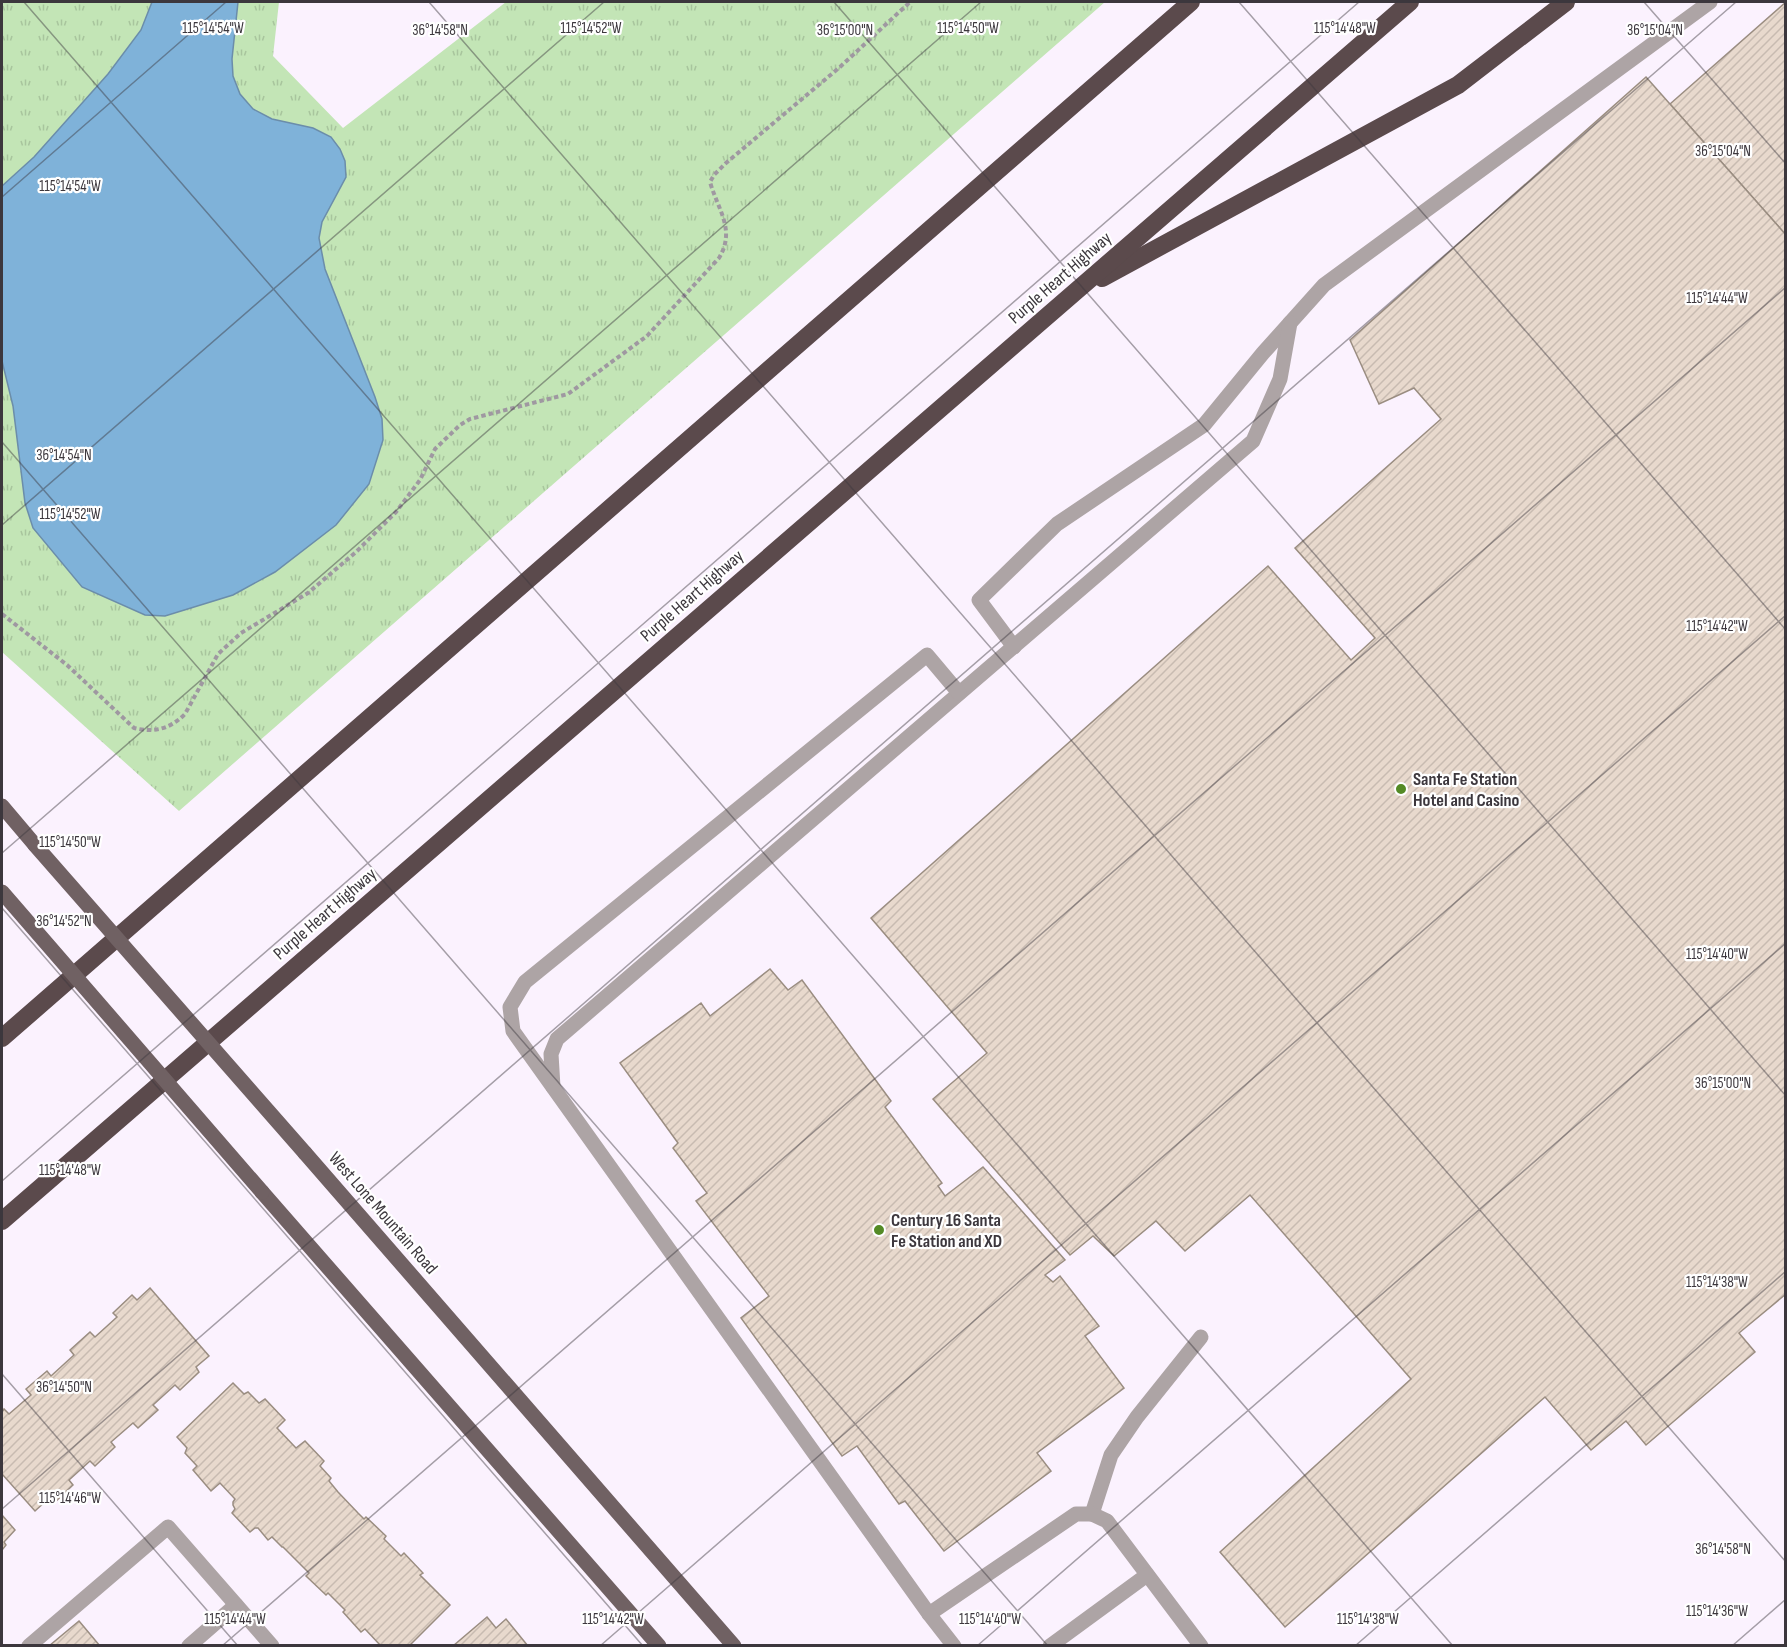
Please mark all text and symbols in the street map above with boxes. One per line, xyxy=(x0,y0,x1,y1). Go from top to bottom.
text: 115°14'54"W xyxy=(182,19,244,38)
text: 115°14'52"W xyxy=(560,19,622,38)
text: 115°14'50"W xyxy=(937,19,999,38)
text: 115°14'48"W xyxy=(1314,19,1376,38)
text: 36°14'58"N xyxy=(412,21,468,40)
text: 36°15'00"N xyxy=(817,21,873,40)
text: 36°15'04"N xyxy=(1627,21,1683,40)
text: 36°15'04"N xyxy=(1695,142,1751,161)
text: 115°14'54"W xyxy=(39,177,101,196)
street label: Purple Heart Highway xyxy=(1004,228,1116,328)
text: 115°14'44"W xyxy=(1686,289,1748,308)
text: 36°14'54"N xyxy=(36,446,92,465)
text: 115°14'52"W xyxy=(39,505,101,524)
street label: Purple Heart Highway xyxy=(636,546,748,646)
text: 115°14'42"W xyxy=(1686,617,1748,636)
place label: Santa Fe Station Hotel and Casino xyxy=(1413,769,1519,811)
marker: Santa Fe Station Hotel and Casino xyxy=(1394,782,1408,796)
text: 115°14'50"W xyxy=(39,833,101,852)
street label: Purple Heart Highway xyxy=(269,864,381,964)
text: 36°14'52"N xyxy=(36,912,92,931)
text: 115°14'40"W xyxy=(1686,945,1748,964)
text: 36°15'00"N xyxy=(1695,1074,1751,1093)
street label: West Lone Mountain Road xyxy=(324,1148,442,1278)
text: 115°14'48"W xyxy=(39,1161,101,1180)
place label: Century 16 Santa Fe Station and XD xyxy=(891,1210,1002,1252)
marker: Century 16 Santa Fe Station and XD xyxy=(872,1223,886,1237)
text: 115°14'38"W xyxy=(1686,1273,1748,1292)
text: 36°14'50"N xyxy=(36,1378,92,1397)
text: 115°14'46"W xyxy=(39,1489,101,1508)
text: 36°14'58"N xyxy=(1695,1540,1751,1559)
text: 115°14'36"W xyxy=(1686,1602,1748,1621)
text: 115°14'44"W xyxy=(204,1610,266,1629)
text: 115°14'42"W xyxy=(582,1610,644,1629)
text: 115°14'40"W xyxy=(959,1610,1021,1629)
text: 115°14'38"W xyxy=(1337,1610,1399,1629)

